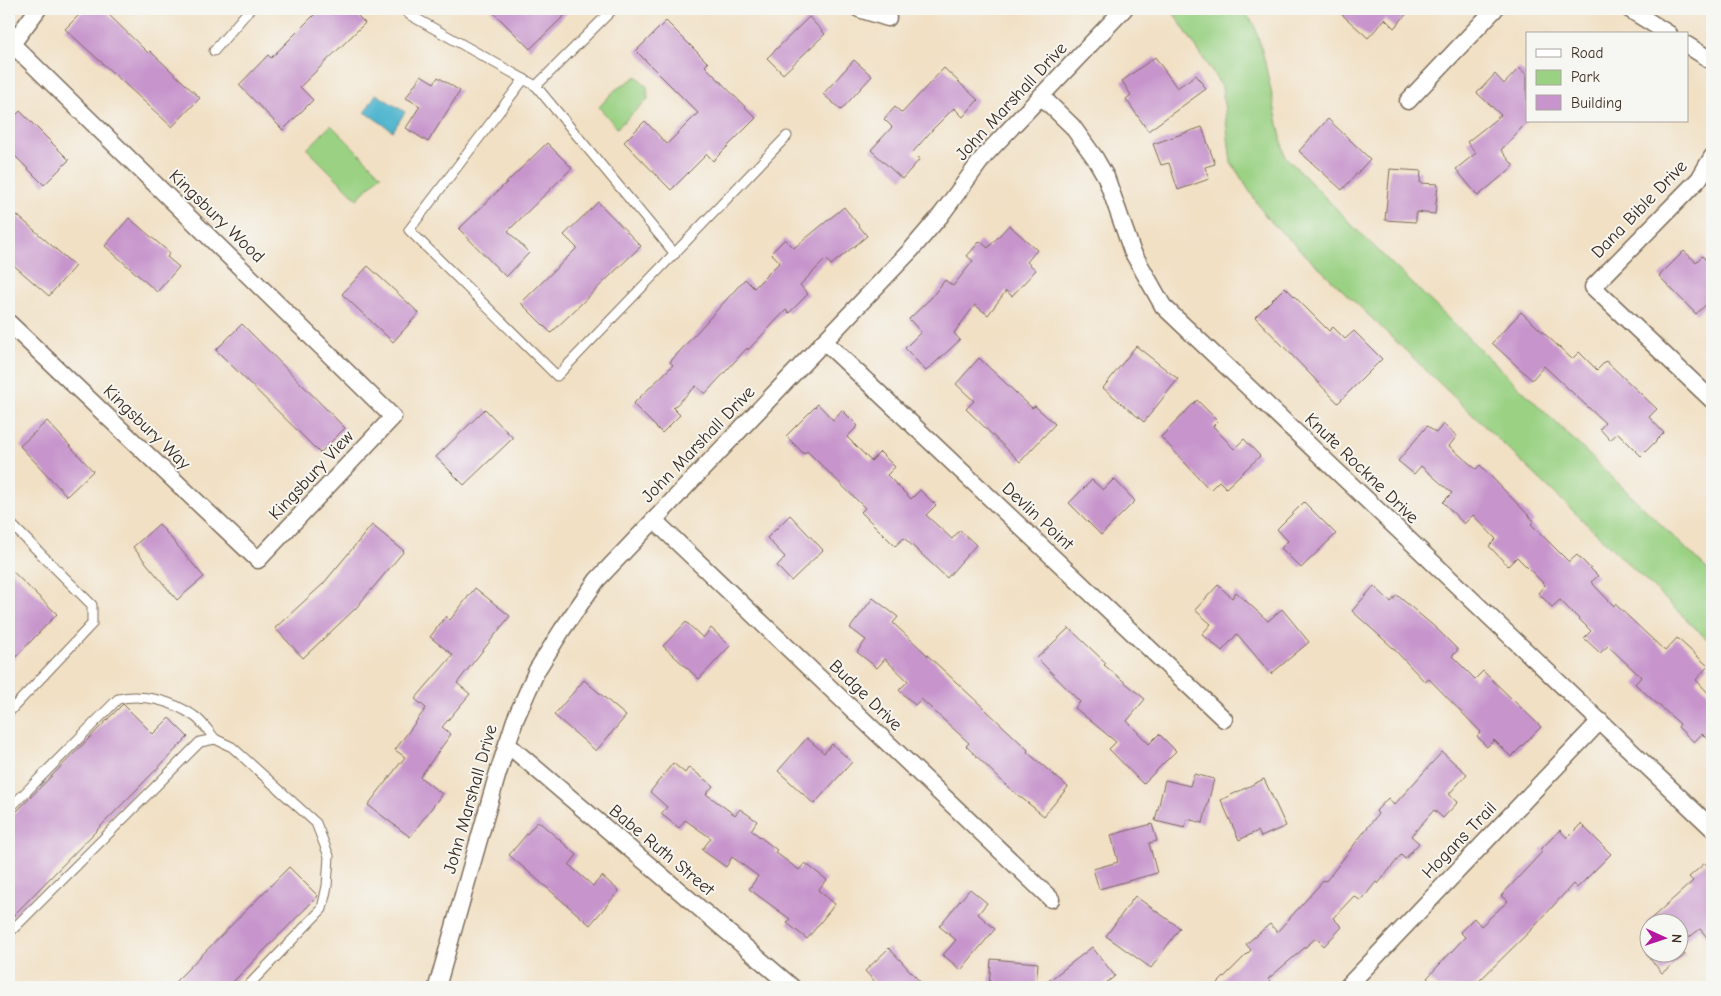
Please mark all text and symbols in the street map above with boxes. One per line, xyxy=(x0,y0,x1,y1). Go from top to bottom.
legend xyxy=(1526,32,1688,122)
street label: John Marshall Drive xyxy=(951,38,1072,165)
text: Road xyxy=(1571,44,1603,62)
text: Park xyxy=(1571,68,1600,86)
text: Building xyxy=(1571,94,1622,112)
street label: Dana Bible Drive xyxy=(1587,156,1692,263)
street label: Kingsbury Wood xyxy=(165,166,269,267)
street label: Kingsbury Way xyxy=(99,381,195,475)
street label: John Marshall Drive xyxy=(637,382,759,507)
street label: Knute Rockne Drive xyxy=(1300,409,1423,528)
street label: Kingsbury View xyxy=(265,426,358,524)
street label: Devlin Point xyxy=(998,478,1078,555)
street label: Budge Drive xyxy=(825,655,906,735)
street label: John Marshall Drive xyxy=(439,722,502,876)
street label: Hogans Trail xyxy=(1418,798,1501,883)
street label: Babe Ruth Street xyxy=(605,800,719,901)
north arrow xyxy=(1638,914,1688,964)
text: N xyxy=(1668,934,1685,944)

